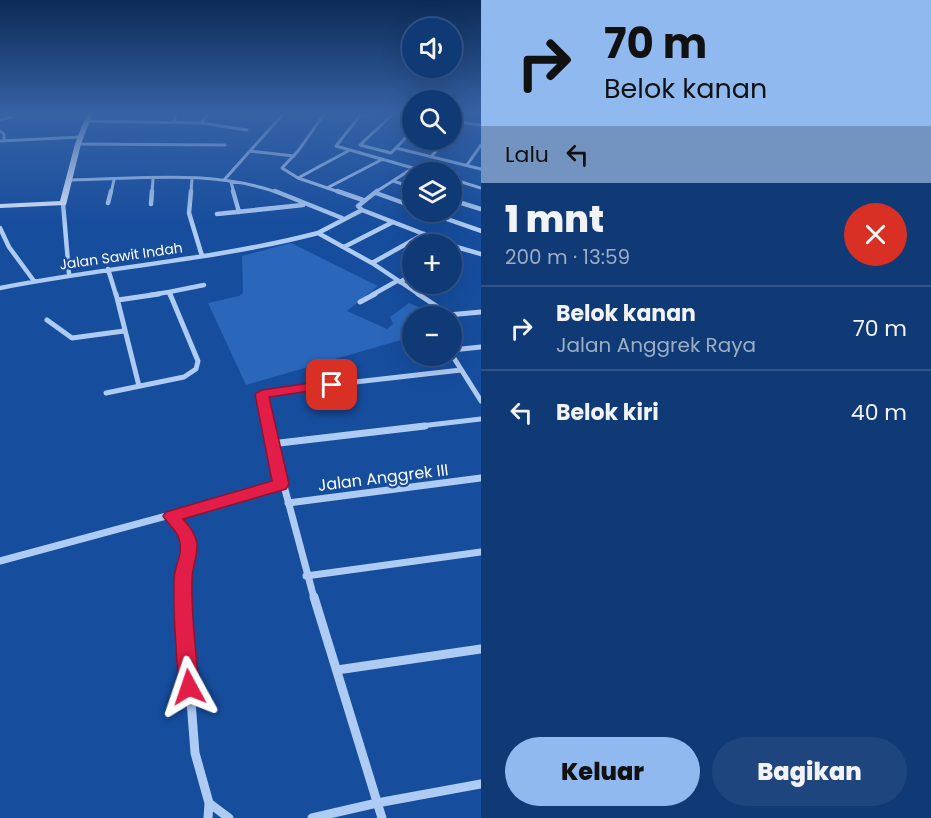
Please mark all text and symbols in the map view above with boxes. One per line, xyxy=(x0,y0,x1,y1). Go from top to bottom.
text: 70 m xyxy=(604,14,707,73)
map controls xyxy=(402,18,462,366)
button: sound xyxy=(402,18,462,78)
icon: right xyxy=(505,24,583,102)
text: Belok kanan xyxy=(604,70,767,107)
button: search xyxy=(402,90,462,150)
icon: left xyxy=(561,138,594,171)
text: Lalu xyxy=(505,139,549,170)
button: layers xyxy=(402,162,462,222)
text: 1 mnt xyxy=(505,194,604,245)
button: close xyxy=(844,203,907,266)
button: + xyxy=(402,234,462,294)
street label: Jalan Sawit Indah xyxy=(58,237,184,275)
text: 200 m · 13:59 xyxy=(505,243,630,271)
text: Belok kanan xyxy=(556,298,696,329)
button: − xyxy=(402,306,462,366)
icon: right xyxy=(505,312,538,345)
text: 70 m xyxy=(853,313,907,344)
text: Jalan Anggrek Raya xyxy=(556,331,756,359)
pin xyxy=(306,359,357,410)
icon: arrive xyxy=(315,368,348,401)
icon: left xyxy=(505,396,538,429)
text: Belok kiri xyxy=(556,397,659,428)
text: 40 m xyxy=(851,397,907,428)
street label: Jalan Anggrek III xyxy=(316,458,450,497)
position arrow xyxy=(157,655,221,719)
button: Keluar xyxy=(505,737,700,806)
button: Bagikan xyxy=(712,737,907,806)

